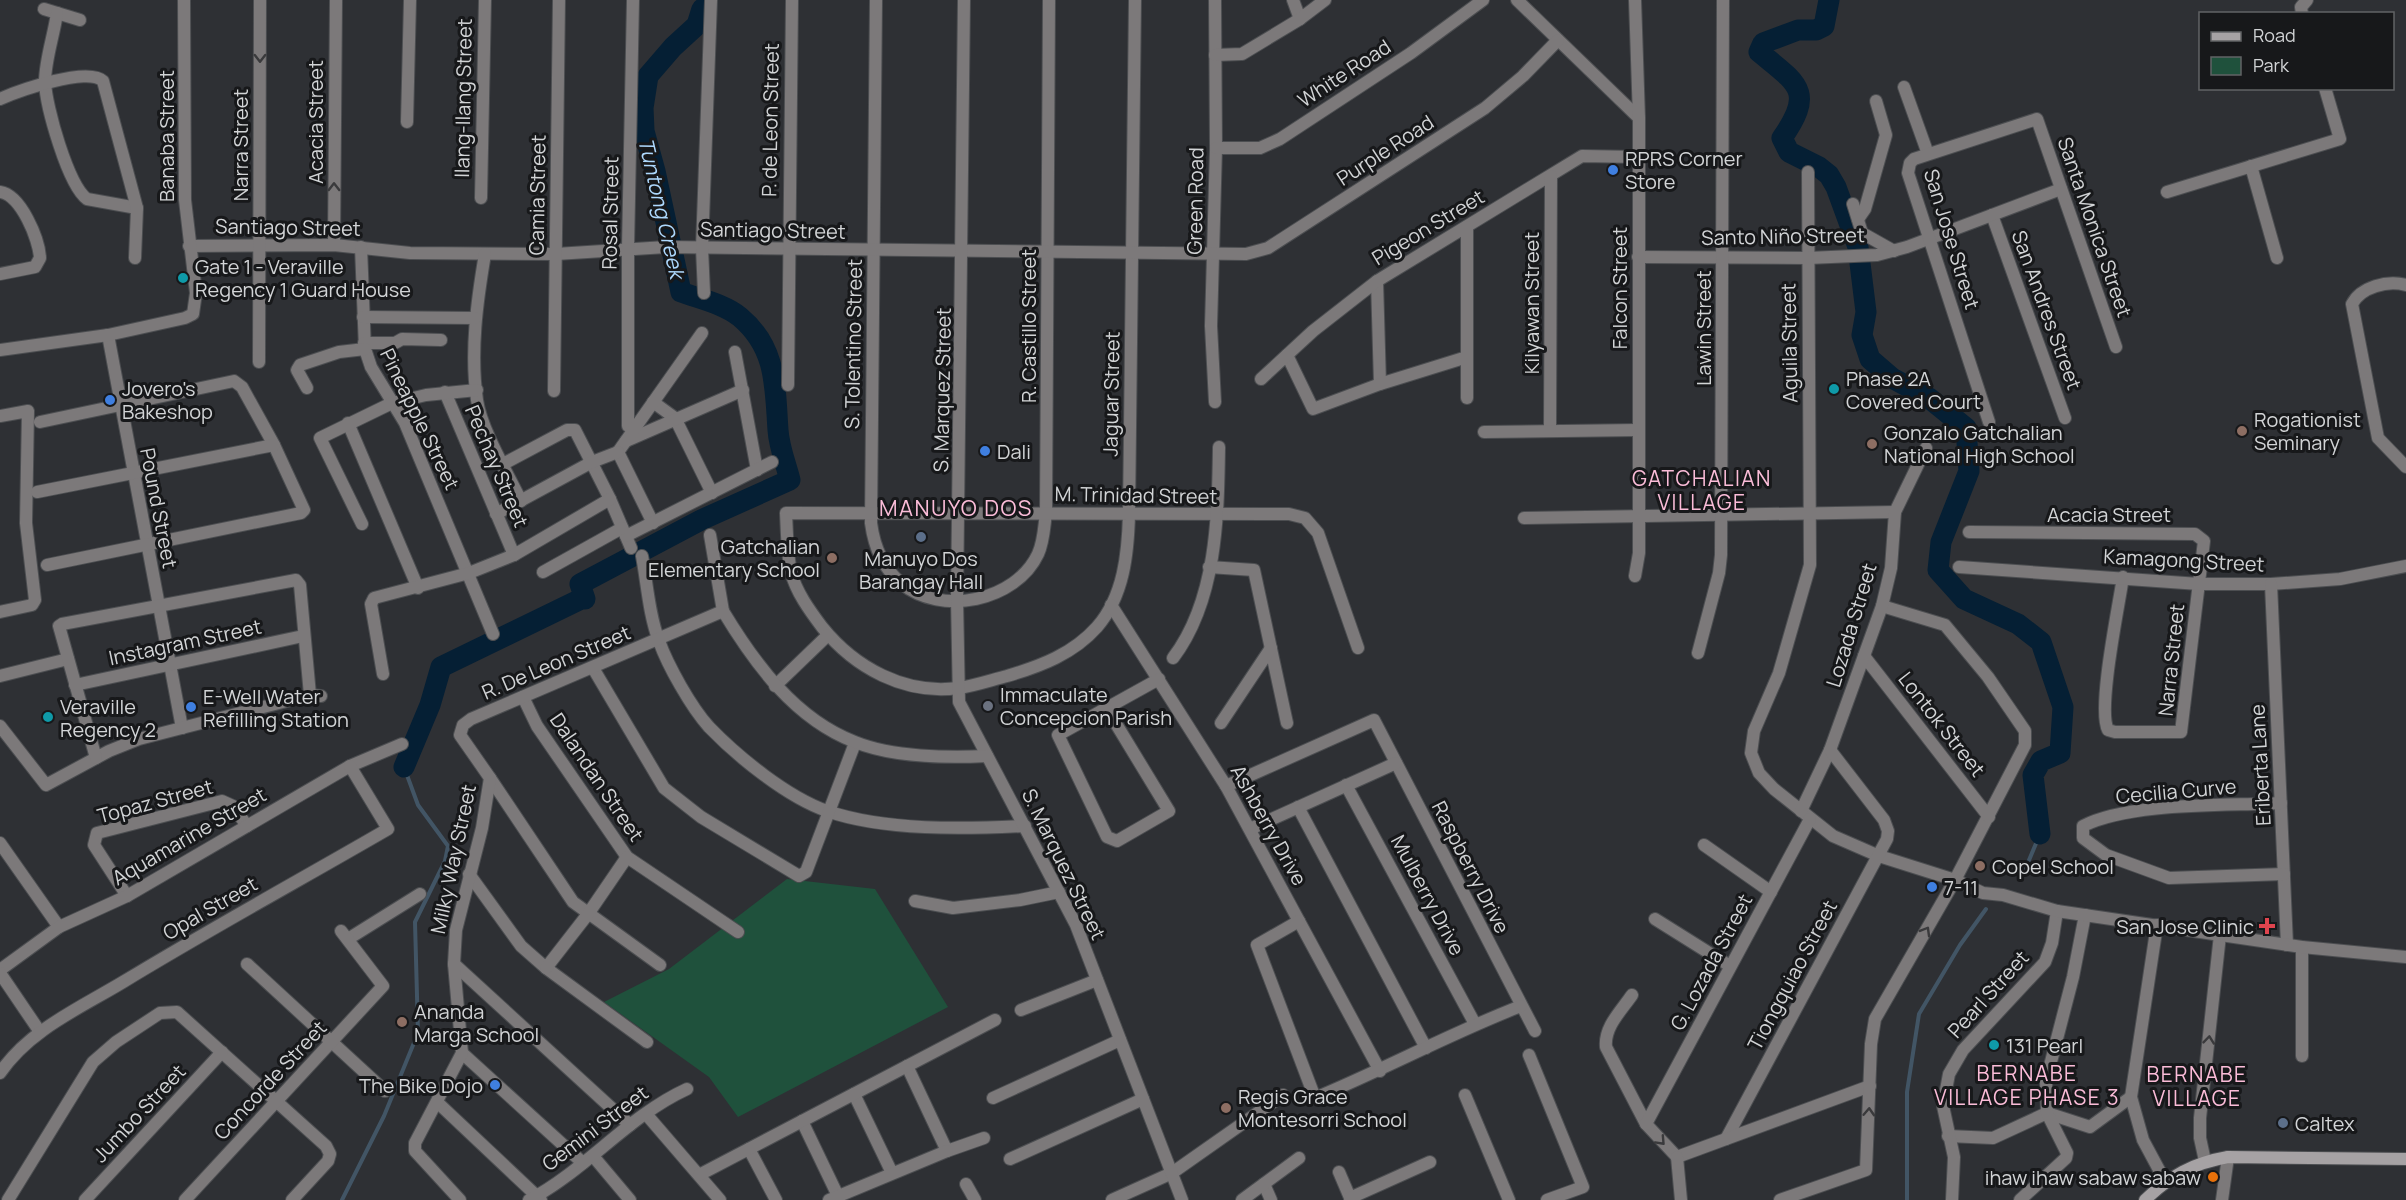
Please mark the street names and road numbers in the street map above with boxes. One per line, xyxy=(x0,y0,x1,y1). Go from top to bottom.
street label: Ilang-Ilang Street xyxy=(448,18,478,178)
street label: White Road xyxy=(1292,33,1396,113)
street label: P. de Leon Street xyxy=(755,43,785,197)
street label: Acacia Street xyxy=(302,60,329,184)
street label: Banaba Street xyxy=(153,70,180,202)
street label: Narra Street xyxy=(227,89,254,201)
street label: Purple Road xyxy=(1331,109,1439,191)
street label: Santa Monica Street xyxy=(2052,133,2138,321)
street label: Camia Street xyxy=(522,134,552,256)
street label: Green Road xyxy=(1181,147,1209,255)
street label: Rosal Street xyxy=(596,156,624,270)
street label: San Jose Street xyxy=(1918,166,1986,312)
street label: Pigeon Street xyxy=(1367,183,1489,271)
street label: Santiago Street xyxy=(215,212,361,242)
street label: Santiago Street xyxy=(700,215,846,245)
street label: Santo Niño Street xyxy=(1701,221,1865,251)
street label: Falcon Street xyxy=(1606,227,1633,349)
street label: San Andres Street xyxy=(2006,227,2088,393)
street label: Kilyawan Street xyxy=(1518,232,1545,374)
street label: R. Castillo Street xyxy=(1015,249,1042,403)
street label: S. Tolentino Street xyxy=(838,259,868,429)
street label: Lawin Street xyxy=(1690,270,1717,386)
street label: Aguila Street xyxy=(1774,283,1804,403)
street label: S. Marquez Street xyxy=(927,307,957,473)
street label: Jaguar Street xyxy=(1096,331,1126,457)
street label: Pineapple Street xyxy=(374,344,466,494)
street label: Pechay Street xyxy=(459,401,535,531)
street label: Pound Street xyxy=(134,445,184,571)
street label: M. Trinidad Street xyxy=(1054,480,1218,510)
street label: Acacia Street xyxy=(2047,501,2171,528)
street label: Kamagong Street xyxy=(2103,542,2265,578)
street label: Lozada Street xyxy=(1819,560,1883,690)
street label: Narra Street xyxy=(2152,603,2190,717)
street label: Instagram Street xyxy=(106,613,264,671)
street label: R. De Leon Street xyxy=(477,618,635,706)
street label: Lontok Street xyxy=(1893,666,1991,782)
street label: Eriberta Lane xyxy=(2243,703,2277,827)
street label: Dalandan Street xyxy=(544,707,650,847)
street label: Ashberry Drive xyxy=(1225,760,1313,890)
street label: Cecilia Curve xyxy=(2115,772,2237,810)
street label: Topaz Street xyxy=(94,773,216,829)
street label: Aquamarine Street xyxy=(107,781,271,891)
street label: Milky Way Street xyxy=(424,782,482,936)
street label: S. Marquez Street xyxy=(1016,784,1112,944)
street label: Raspberry Drive xyxy=(1426,796,1516,938)
street label: Mulberry Drive xyxy=(1385,830,1471,960)
street label: Opal Street xyxy=(158,870,262,946)
street label: G. Lozada Street xyxy=(1664,889,1758,1035)
street label: Tiongquiao Street xyxy=(1741,895,1843,1055)
street label: Pearl Street xyxy=(1941,944,2035,1044)
street label: Concorde Street xyxy=(208,1015,332,1145)
street label: Jumbo Street xyxy=(87,1058,191,1168)
street label: Gemini Street xyxy=(536,1079,654,1177)

